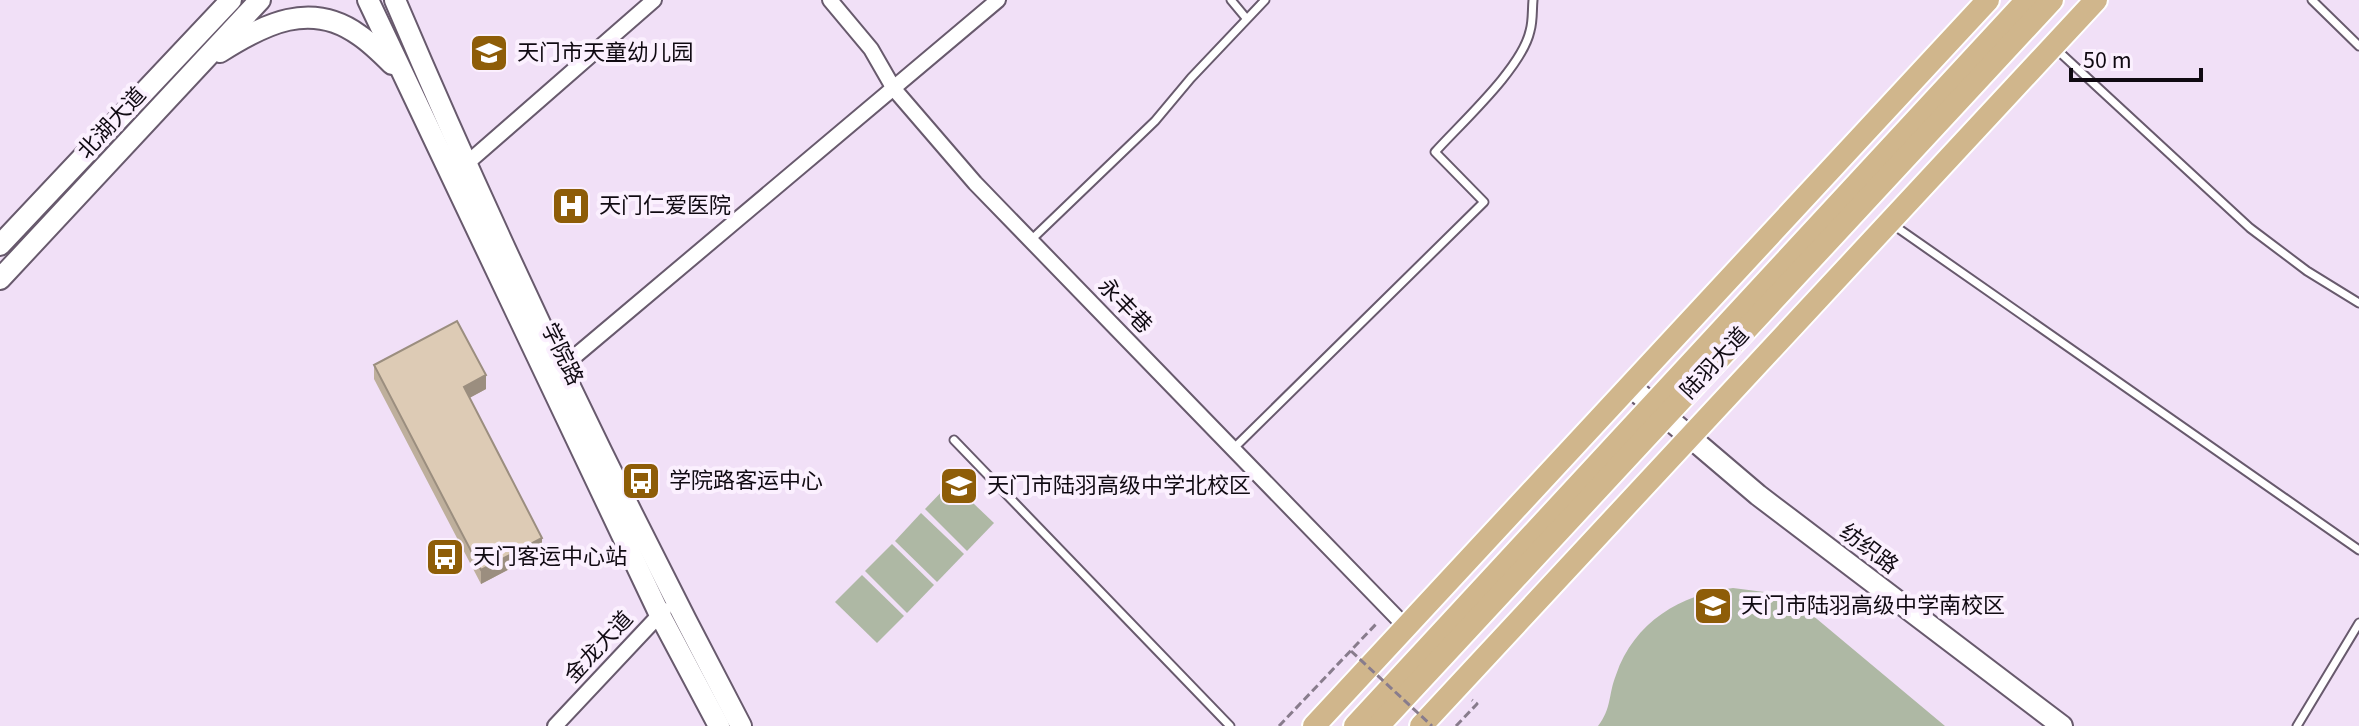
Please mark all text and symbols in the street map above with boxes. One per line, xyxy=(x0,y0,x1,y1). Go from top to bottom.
school or university icon: 天门市天童幼儿园 xyxy=(468,32,510,74)
scale bar xyxy=(2071,32,2201,82)
place label: 天门市天童幼儿园 xyxy=(517,37,693,69)
text: 50 m xyxy=(2083,43,2132,78)
street label: 北湖大道 xyxy=(70,80,154,166)
hospital icon: 天门仁爱医院 xyxy=(550,185,592,227)
place label: 天门仁爱医院 xyxy=(599,190,731,222)
street label: 永丰巷 xyxy=(1091,271,1159,341)
street label: 学院路 xyxy=(533,317,591,391)
street label: 陆羽大道 xyxy=(1673,320,1757,406)
bus stop icon: 学院路客运中心 xyxy=(620,460,662,502)
place label: 学院路客运中心 xyxy=(669,465,823,497)
school or university icon: 天门市陆羽高级中学北校区 xyxy=(938,465,980,507)
place label: 天门市陆羽高级中学北校区 xyxy=(987,470,1251,502)
street label: 纺织路 xyxy=(1833,516,1905,582)
bus stop icon: 天门客运中心站 xyxy=(424,536,466,578)
place label: 天门客运中心站 xyxy=(473,541,627,573)
school or university icon: 天门市陆羽高级中学南校区 xyxy=(1692,585,1734,627)
place label: 天门市陆羽高级中学南校区 xyxy=(1741,590,2005,622)
street label: 金龙大道 xyxy=(557,604,641,690)

